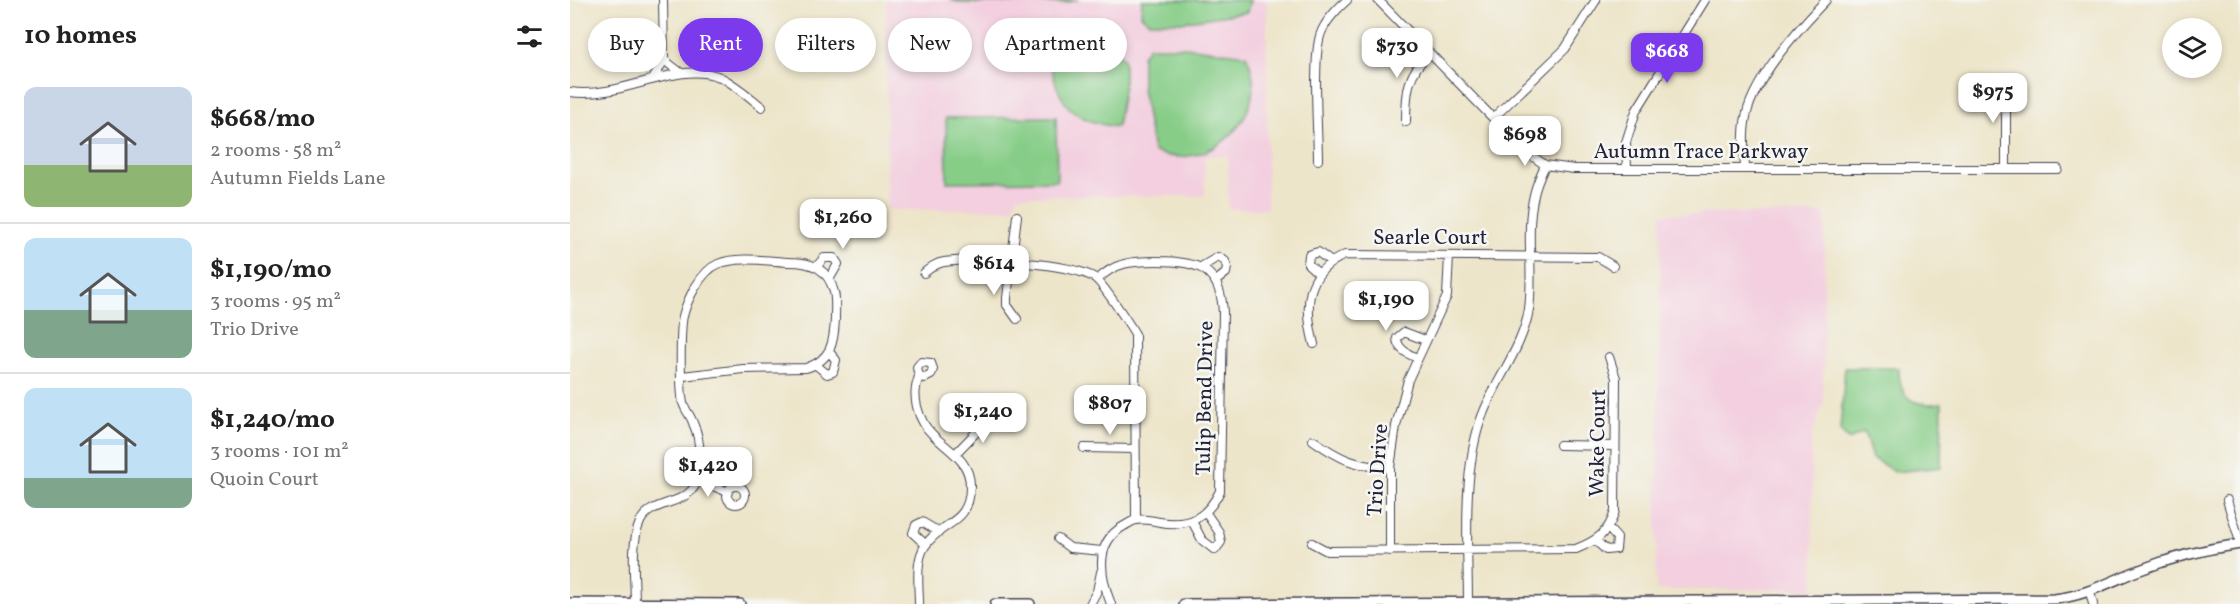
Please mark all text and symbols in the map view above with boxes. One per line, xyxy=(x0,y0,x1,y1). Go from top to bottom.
text: 10 homes xyxy=(24,18,137,54)
chip: Buy xyxy=(588,18,666,72)
chip: Rent xyxy=(678,18,763,72)
chip: Filters xyxy=(775,18,876,72)
chip: New xyxy=(888,18,972,72)
chip: Apartment xyxy=(984,18,1127,72)
map controls xyxy=(2162,18,2222,78)
button: layers xyxy=(2162,18,2222,78)
icon: filters xyxy=(513,20,546,53)
pin: $730 xyxy=(1361,28,1433,79)
text: $730 xyxy=(1376,33,1418,61)
pin: $668 xyxy=(1631,33,1703,84)
text: $668 xyxy=(1645,38,1689,66)
pin: $975 xyxy=(1957,73,2029,124)
text: $975 xyxy=(1972,78,2014,106)
text: $668/mo xyxy=(210,101,315,137)
icon: home xyxy=(72,111,144,183)
pin: $698 xyxy=(1489,116,1561,167)
text: $698 xyxy=(1503,121,1547,149)
text: 2 rooms · 58 m² xyxy=(210,137,341,165)
street label: Autumn Trace Parkway xyxy=(1594,138,1809,167)
text: Autumn Fields Lane xyxy=(210,165,385,193)
pin: $1,260 xyxy=(794,199,892,250)
text: $1,260 xyxy=(814,204,872,232)
street label: Searle Court xyxy=(1373,224,1487,253)
pin: $614 xyxy=(958,245,1030,296)
text: $614 xyxy=(973,250,1015,278)
text: $1,190/mo xyxy=(210,252,332,288)
icon: home xyxy=(72,262,144,334)
pin: $1,190 xyxy=(1337,281,1435,332)
text: $1,190 xyxy=(1358,286,1414,314)
text: 3 rooms · 95 m² xyxy=(210,288,341,316)
text: Trio Drive xyxy=(210,316,299,344)
street label: Tulip Bend Drive xyxy=(1190,320,1221,476)
pin: $807 xyxy=(1074,385,1146,436)
street label: Wake Court xyxy=(1583,389,1614,497)
text: $807 xyxy=(1088,390,1132,418)
pin: $1,240 xyxy=(934,393,1032,444)
text: $1,240 xyxy=(953,398,1013,426)
text: $1,240/mo xyxy=(210,402,335,438)
icon: home xyxy=(72,412,144,484)
street label: Trio Drive xyxy=(1361,423,1396,518)
text: 3 rooms · 101 m² xyxy=(210,438,349,466)
pin: $1,420 xyxy=(659,447,757,498)
text: $1,420 xyxy=(678,452,738,480)
text: Quoin Court xyxy=(210,466,319,494)

